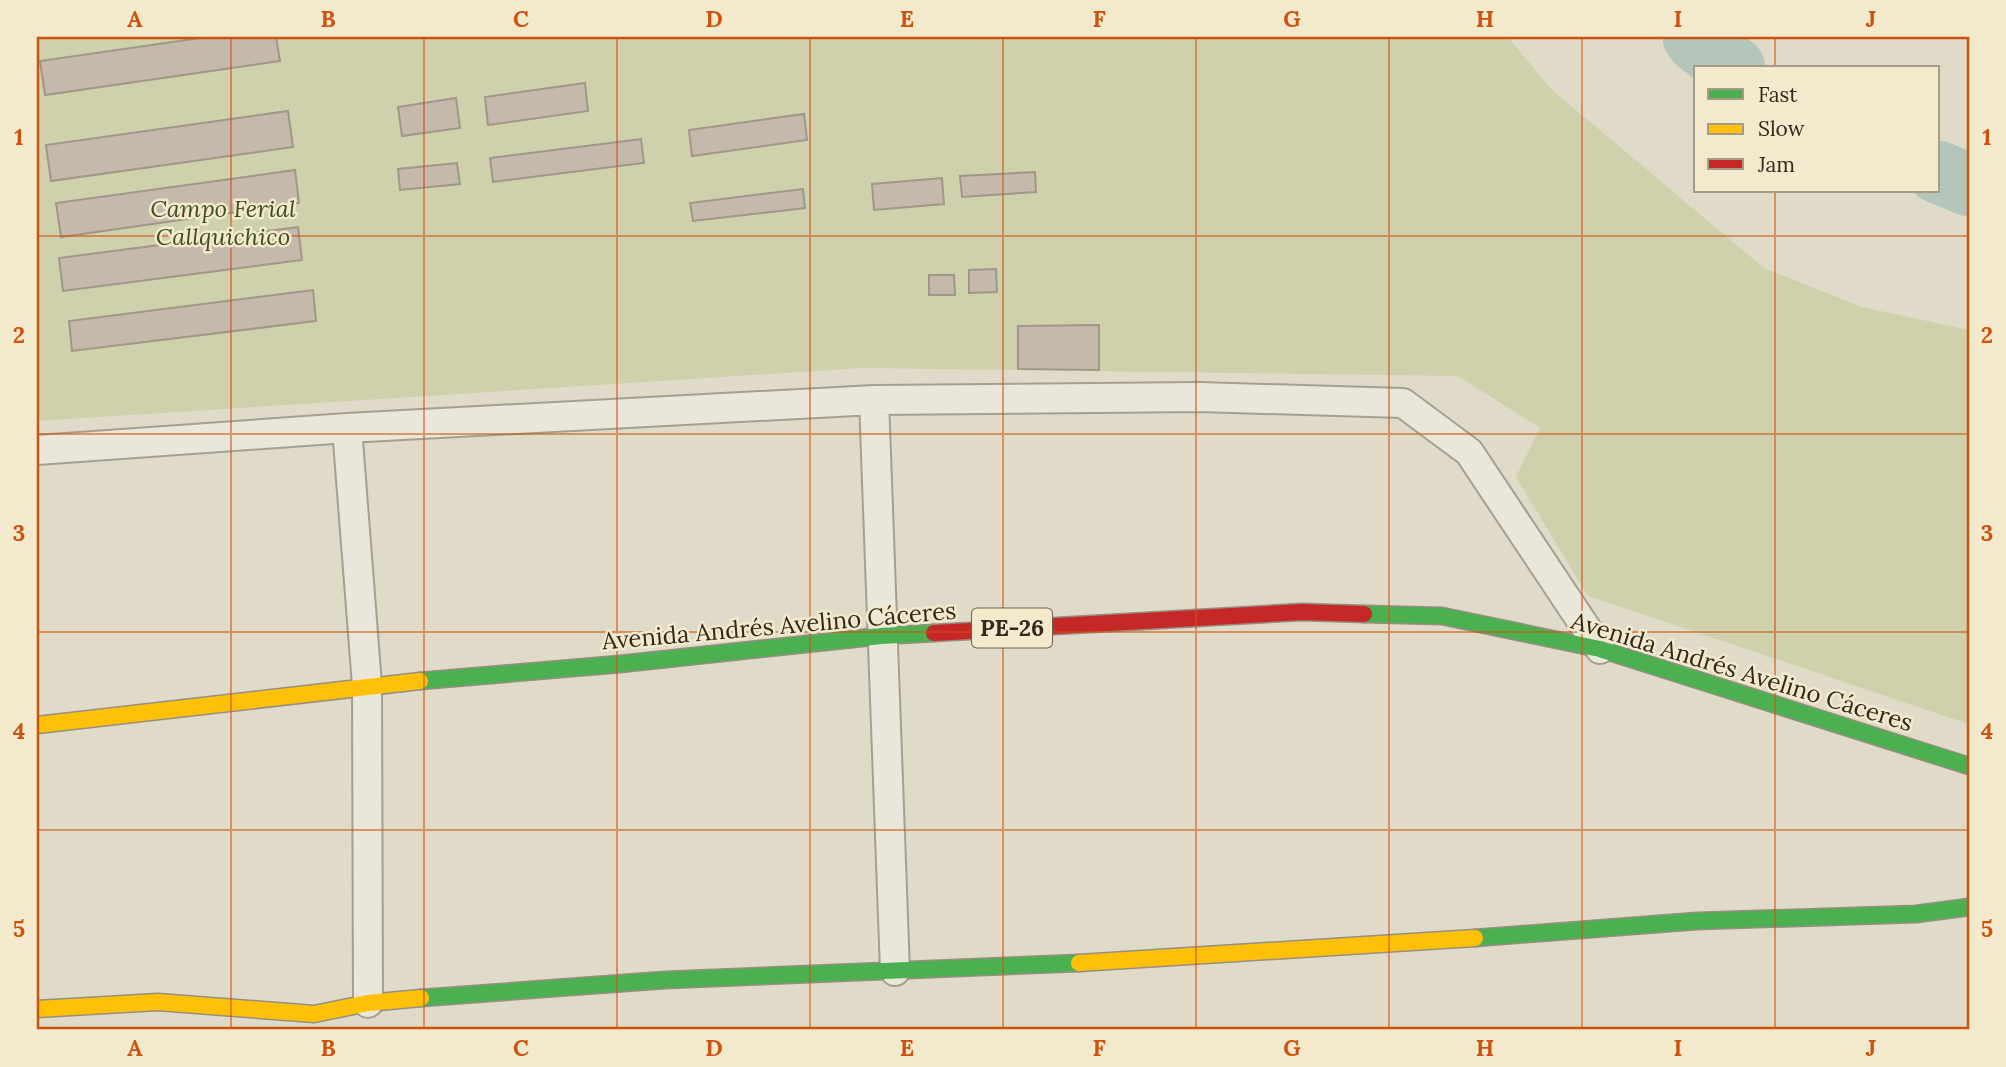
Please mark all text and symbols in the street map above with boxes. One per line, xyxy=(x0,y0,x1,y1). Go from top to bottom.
text: A xyxy=(127,4,143,33)
text: B xyxy=(320,4,336,33)
text: C xyxy=(513,4,529,33)
text: D xyxy=(705,4,723,33)
text: E xyxy=(900,4,914,33)
text: F xyxy=(1092,4,1106,33)
text: G xyxy=(1283,4,1301,33)
text: H xyxy=(1476,4,1494,33)
text: I xyxy=(1674,4,1682,33)
text: J xyxy=(1866,4,1876,33)
legend xyxy=(1694,66,1940,192)
text: Fast xyxy=(1758,81,1798,108)
text: Slow xyxy=(1758,115,1805,142)
text: 1 xyxy=(14,122,24,151)
text: 1 xyxy=(1982,122,1992,151)
text: Jam xyxy=(1757,151,1795,178)
park label: Campo Ferial Callquichico xyxy=(150,193,296,252)
text: 2 xyxy=(13,320,25,349)
text: 2 xyxy=(1981,320,1993,349)
text: 3 xyxy=(13,518,25,547)
text: 3 xyxy=(1981,518,1993,547)
street label: Avenida Andrés Avelino Cáceres xyxy=(600,595,957,657)
street label: Avenida Andrés Avelino Cáceres xyxy=(1567,604,1917,738)
road number: PE-26 xyxy=(972,608,1052,648)
text: 4 xyxy=(13,716,25,745)
text: 4 xyxy=(1981,716,1993,745)
text: 5 xyxy=(13,914,25,943)
text: 5 xyxy=(1981,914,1993,943)
text: A xyxy=(127,1033,143,1062)
text: B xyxy=(320,1033,336,1062)
text: C xyxy=(513,1033,529,1062)
text: D xyxy=(705,1033,723,1062)
text: E xyxy=(900,1033,914,1062)
text: F xyxy=(1092,1033,1106,1062)
text: G xyxy=(1283,1033,1301,1062)
text: H xyxy=(1476,1033,1494,1062)
text: I xyxy=(1674,1033,1682,1062)
text: J xyxy=(1866,1033,1876,1062)

